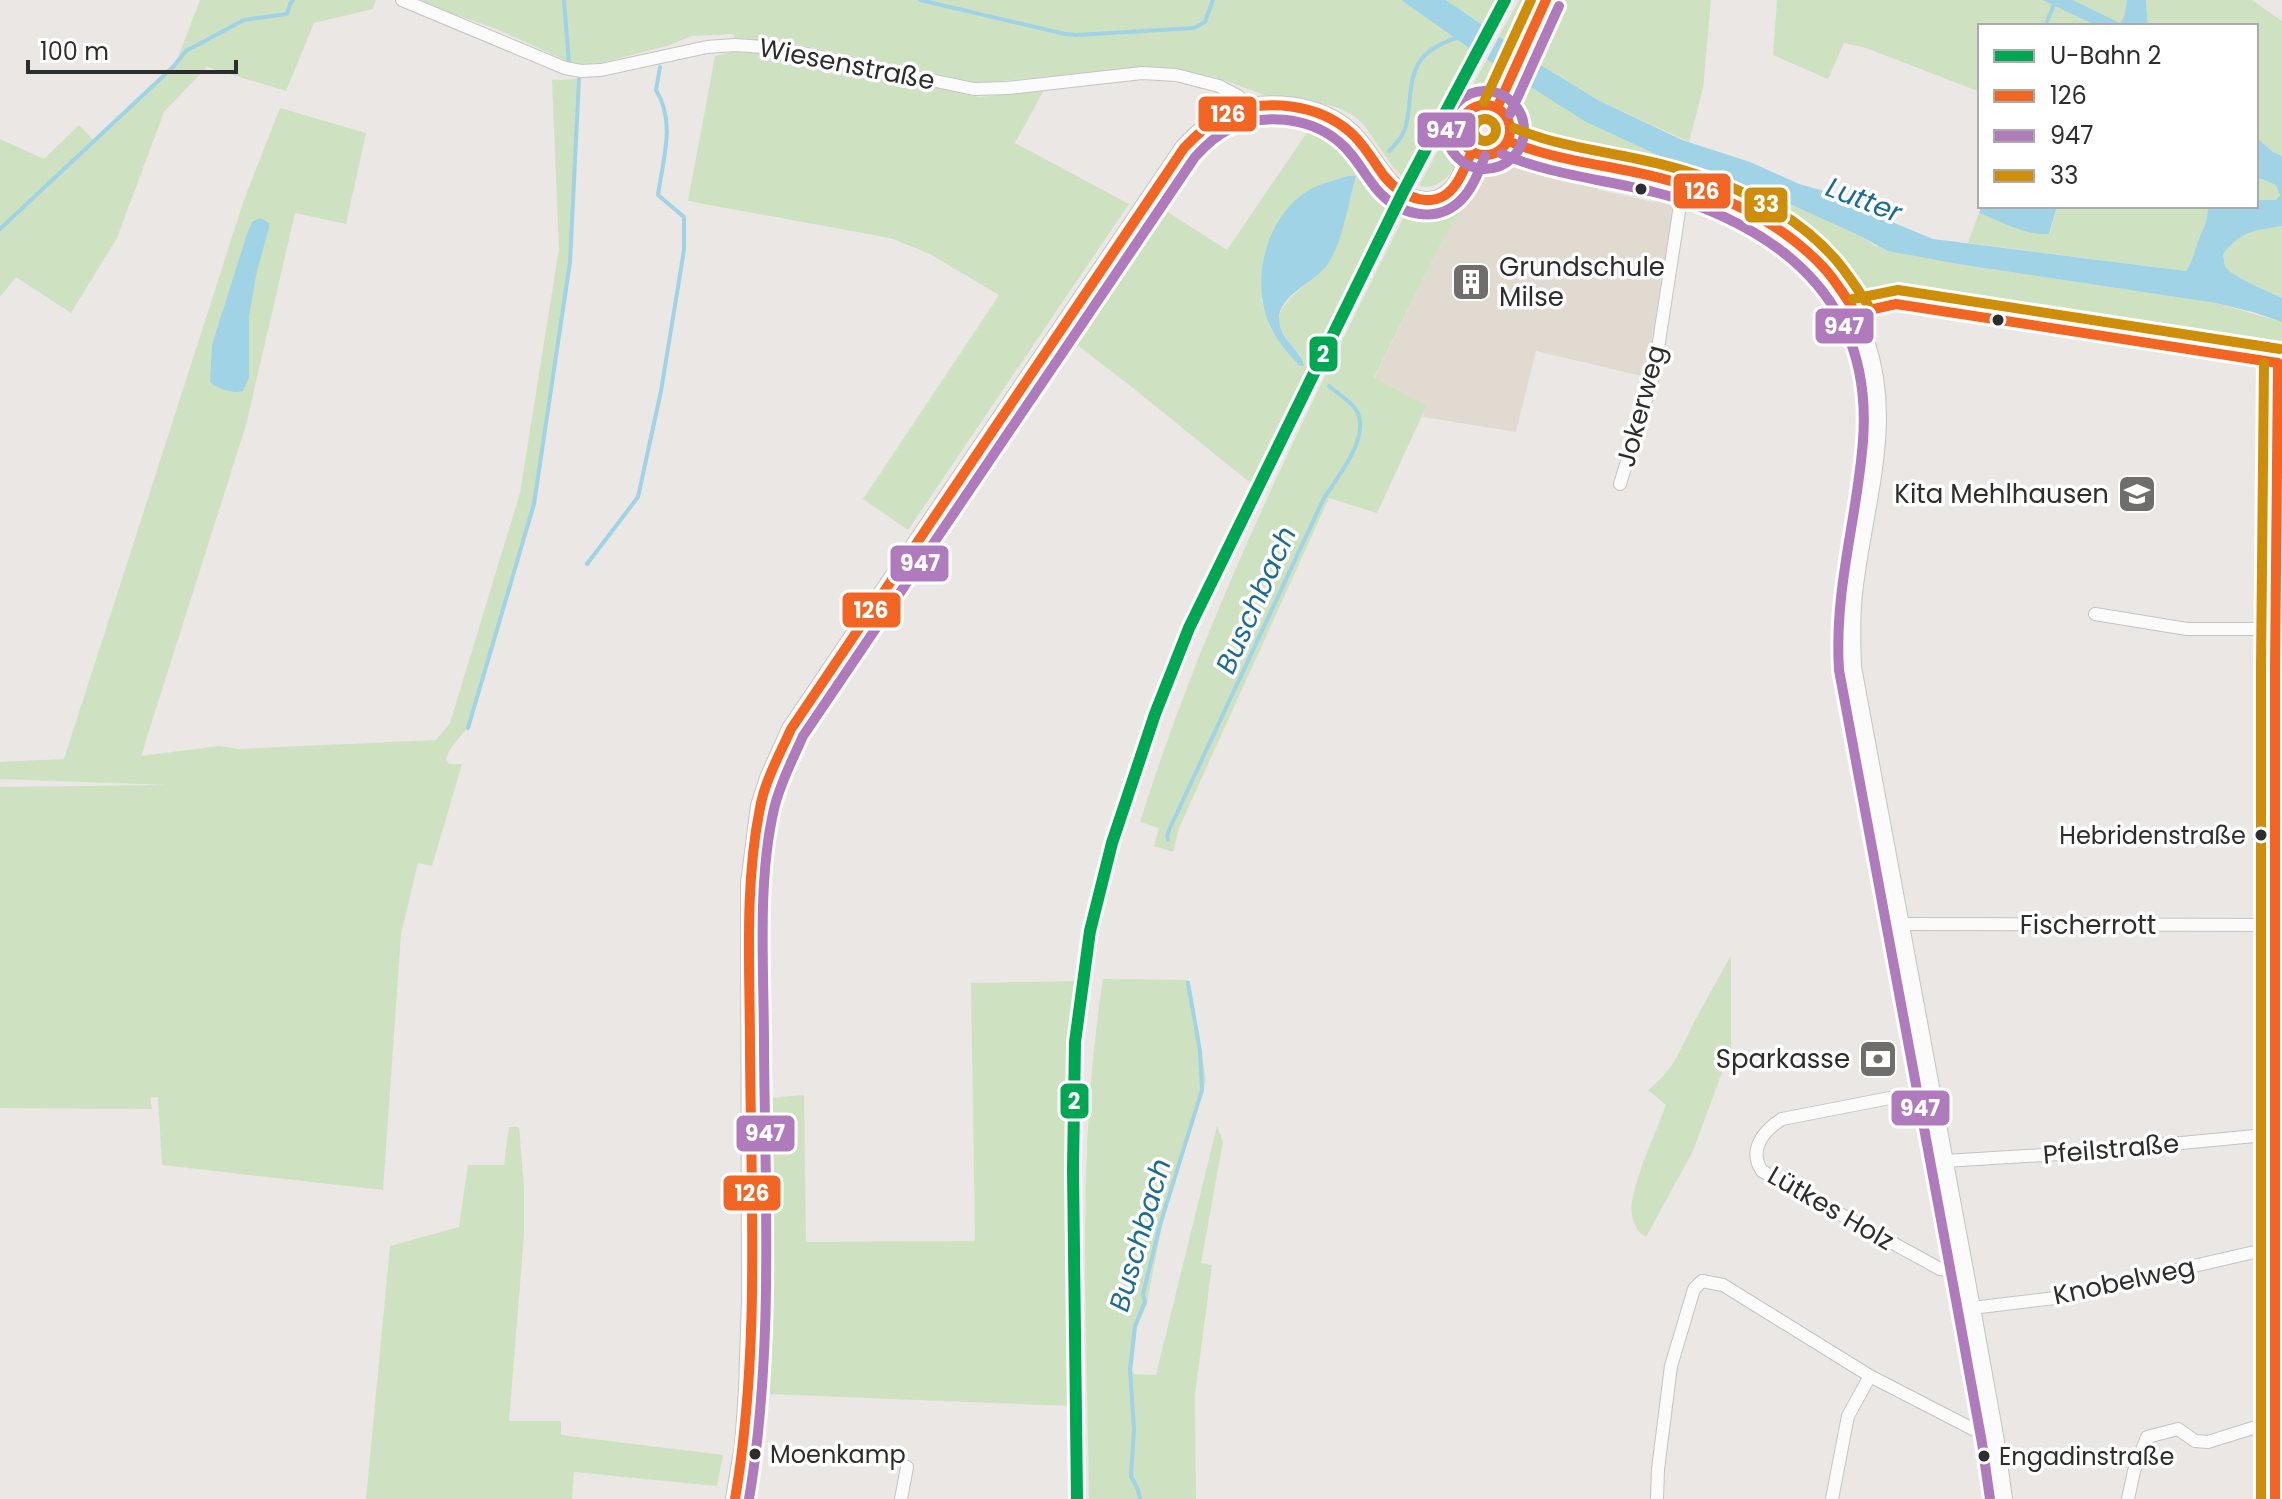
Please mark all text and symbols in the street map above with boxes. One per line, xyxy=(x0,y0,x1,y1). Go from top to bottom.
scale bar xyxy=(28,24,236,74)
legend xyxy=(1978,24,2258,208)
street label: Wiesenstraße xyxy=(756,29,938,99)
text: 100 m xyxy=(40,35,109,68)
text: U-Bahn 2 xyxy=(2050,39,2161,72)
text: 126 xyxy=(2050,79,2087,112)
line badge: 126 xyxy=(1197,95,1258,133)
text: 126 xyxy=(1211,99,1245,130)
line badge: 947 xyxy=(1416,111,1477,149)
text: 947 xyxy=(1426,115,1466,146)
text: 947 xyxy=(2050,119,2093,152)
text: 33 xyxy=(2050,159,2078,192)
water label: Lutter xyxy=(1821,168,1908,232)
line badge: 126 xyxy=(1672,172,1732,210)
text: 126 xyxy=(1685,176,1719,207)
unlabelled marker xyxy=(1633,181,1649,197)
line badge: 33 xyxy=(1743,186,1789,224)
text: 33 xyxy=(1753,189,1779,220)
place label: Grundschule Milse xyxy=(1499,249,1665,315)
building icon: Grundschule Milse xyxy=(1450,261,1492,303)
line badge: 947 xyxy=(1814,307,1875,345)
text: 947 xyxy=(1824,311,1864,342)
unlabelled marker xyxy=(1990,312,2006,328)
line badge: 2 xyxy=(1308,335,1339,373)
text: 2 xyxy=(1317,339,1329,370)
street label: Jokerweg xyxy=(1607,341,1675,471)
school or university icon: Kita Mehlhausen xyxy=(2116,473,2158,515)
place label: Kita Mehlhausen xyxy=(1894,476,2109,512)
water label: Buschbach xyxy=(1206,520,1306,680)
line badge: 947 xyxy=(889,544,950,583)
text: 947 xyxy=(900,548,940,579)
line badge: 126 xyxy=(841,591,902,629)
text: 126 xyxy=(854,595,888,626)
place label: Hebridenstraße xyxy=(2059,819,2246,852)
marker: Hebridenstraße xyxy=(2253,827,2269,843)
street label: Fischerrott xyxy=(2020,907,2156,943)
bank icon: Sparkasse xyxy=(1857,1038,1899,1080)
place label: Sparkasse xyxy=(1716,1041,1850,1077)
line badge: 2 xyxy=(1059,1082,1090,1120)
text: 2 xyxy=(1068,1086,1080,1117)
line badge: 947 xyxy=(1890,1089,1951,1127)
text: 947 xyxy=(1900,1093,1940,1124)
line badge: 947 xyxy=(735,1114,796,1153)
text: 947 xyxy=(745,1118,785,1149)
street label: Pfeilstraße xyxy=(2041,1125,2181,1173)
water label: Buschbach xyxy=(1100,1154,1180,1316)
street label: Lütkes Holz xyxy=(1761,1157,1901,1259)
line badge: 126 xyxy=(722,1174,782,1212)
text: 126 xyxy=(735,1178,769,1209)
street label: Knobelweg xyxy=(2050,1248,2198,1314)
place label: Moenkamp xyxy=(770,1438,906,1471)
place label: Engadinstraße xyxy=(1999,1440,2174,1473)
marker: Moenkamp xyxy=(747,1446,763,1462)
marker: Engadinstraße xyxy=(1976,1448,1992,1464)

